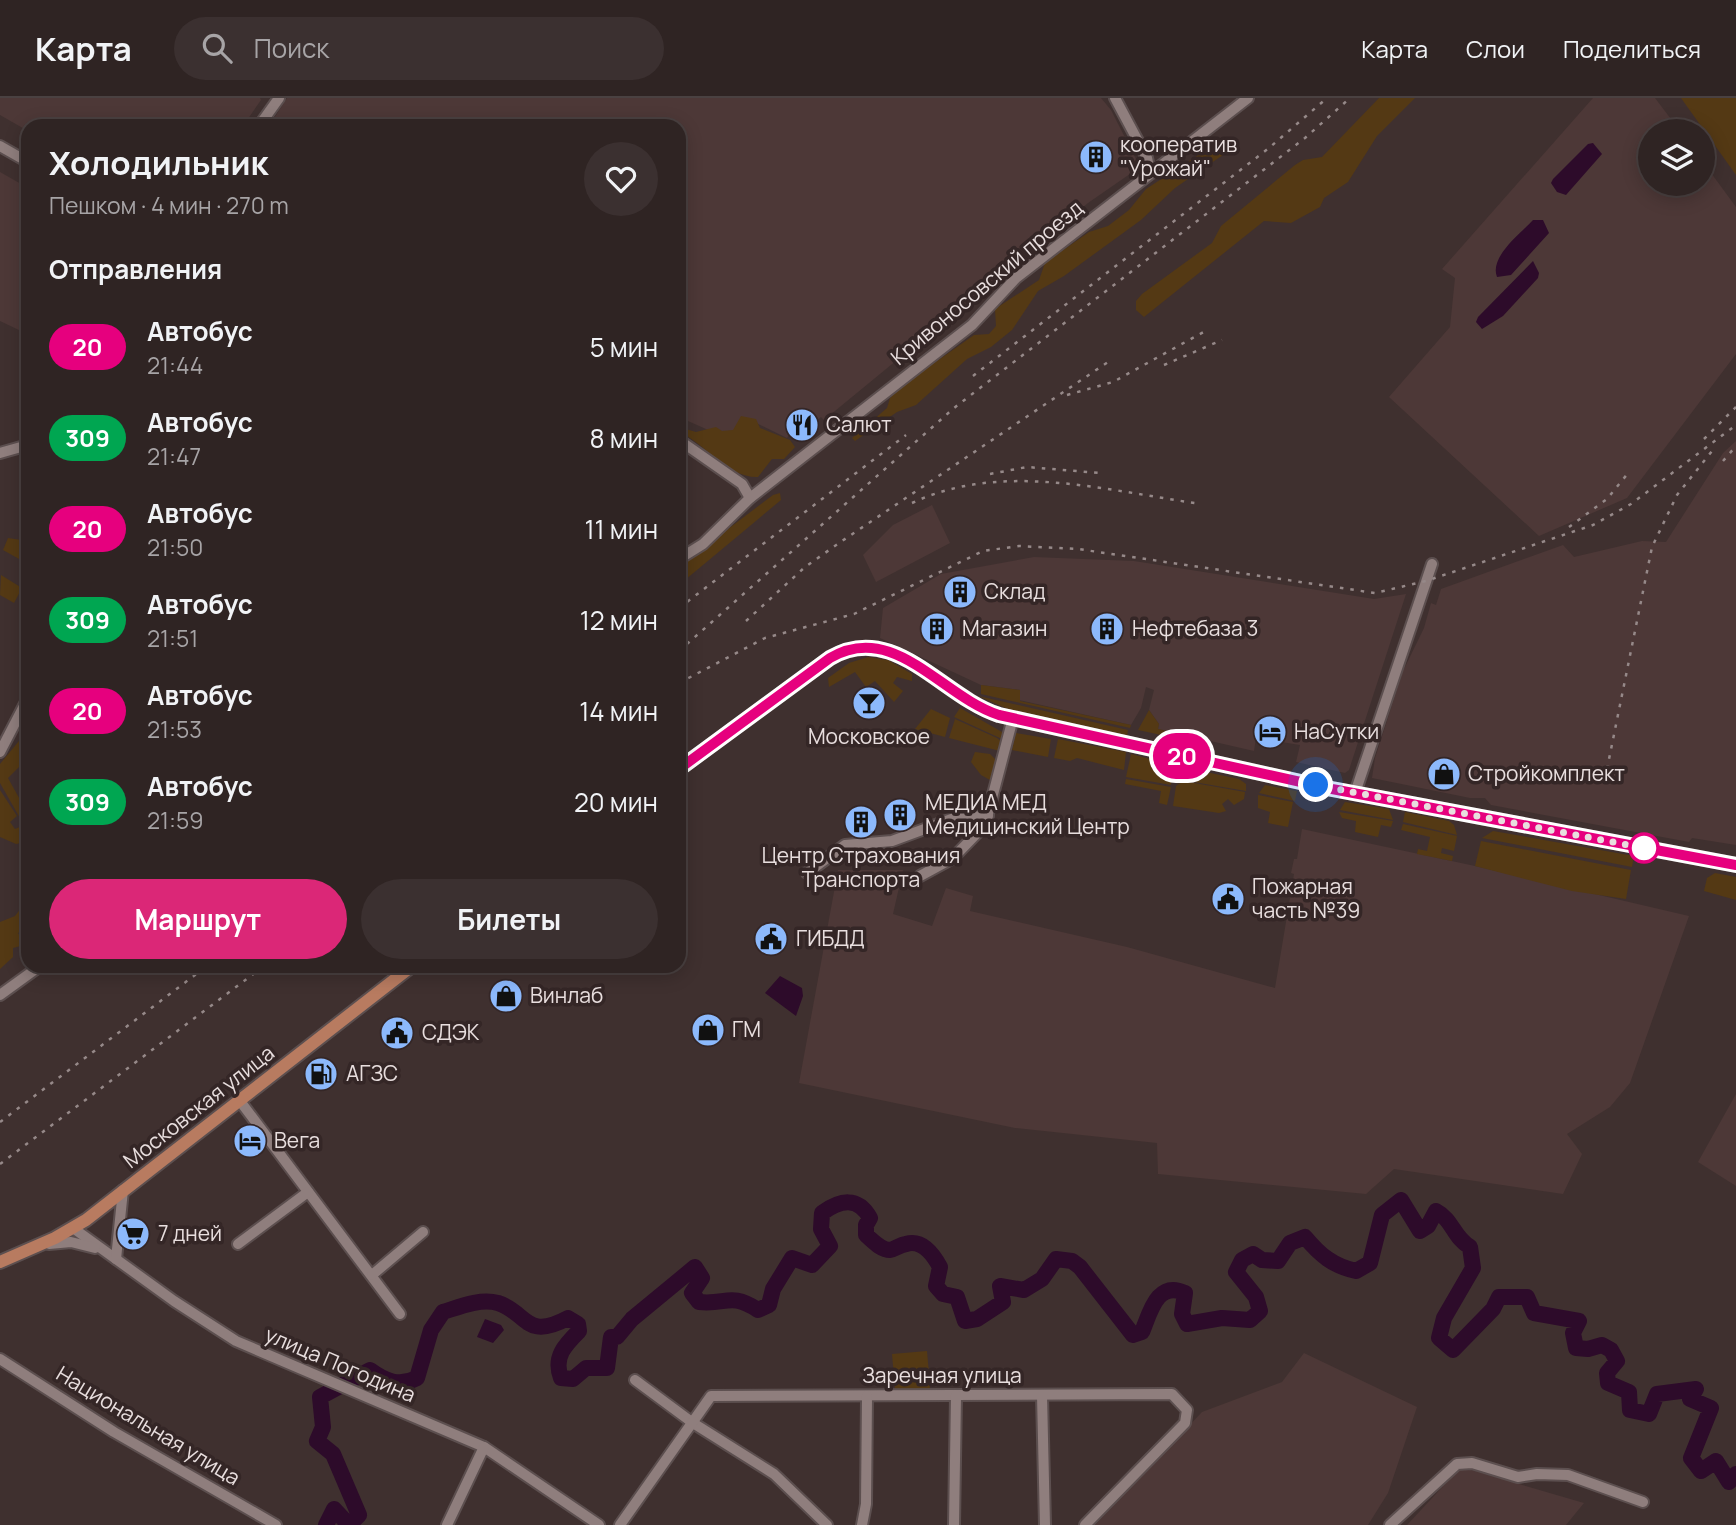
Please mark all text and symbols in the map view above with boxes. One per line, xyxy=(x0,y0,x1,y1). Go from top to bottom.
search box xyxy=(174,17,664,80)
text: Карта xyxy=(35,26,132,71)
icon: search xyxy=(198,29,236,67)
text: Поиск xyxy=(254,30,329,66)
text: Карта xyxy=(1361,32,1428,65)
text: Слои xyxy=(1466,32,1525,65)
text: Поделиться xyxy=(1563,32,1701,65)
map controls xyxy=(1638,119,1715,196)
button: layers xyxy=(1638,119,1715,196)
place label: кооператив "Урожай" xyxy=(1120,130,1237,182)
building icon: кооператив "Урожай" xyxy=(1077,138,1115,176)
text: Холодильник xyxy=(49,140,268,185)
button: heart xyxy=(584,142,658,216)
text: Пешком · 4 мин · 270 m xyxy=(49,189,289,221)
street label: Кривоносовский проезд xyxy=(885,194,1088,371)
text: Отправления xyxy=(49,251,222,287)
text: Автобус xyxy=(147,313,253,349)
text: 5 мин xyxy=(590,329,658,365)
text: 20 xyxy=(72,330,103,363)
text: 21:44 xyxy=(147,349,203,381)
text: Автобус xyxy=(147,404,253,440)
restaurant icon: Салют xyxy=(783,406,821,444)
place label: Салют xyxy=(826,410,892,438)
text: 8 мин xyxy=(590,420,658,456)
text: 309 xyxy=(65,421,110,454)
text: 21:47 xyxy=(147,440,201,472)
text: Автобус xyxy=(147,495,253,531)
text: 11 мин xyxy=(584,511,658,547)
text: 20 xyxy=(72,512,103,545)
text: 21:50 xyxy=(147,531,203,563)
building icon: Склад xyxy=(941,573,979,611)
place label: Склад xyxy=(984,577,1046,605)
text: Автобус xyxy=(147,586,253,622)
text: 12 мин xyxy=(580,602,658,638)
text: 309 xyxy=(65,603,110,636)
building icon: Магазин xyxy=(918,610,956,648)
building icon: Нефтебаза 3 xyxy=(1088,610,1126,648)
place label: Магазин xyxy=(962,614,1047,642)
place label: Нефтебаза 3 xyxy=(1132,614,1258,642)
text: 21:51 xyxy=(147,622,198,654)
text: Автобус xyxy=(147,677,253,713)
bar icon: Московское xyxy=(850,684,888,722)
text: 14 мин xyxy=(579,693,658,729)
text: 20 xyxy=(72,694,103,727)
text: 21:53 xyxy=(147,713,202,745)
hotel icon: НаСутки xyxy=(1251,713,1289,751)
place label: НаСутки xyxy=(1294,717,1379,745)
place label: Московское xyxy=(808,722,930,750)
line badge: 20 xyxy=(1150,733,1214,779)
text: 20 xyxy=(1167,739,1197,772)
shop icon: Стройкомплект xyxy=(1425,755,1463,793)
place label: Стройкомплект xyxy=(1468,759,1625,787)
your location xyxy=(1298,767,1333,802)
text: Автобус xyxy=(147,768,253,804)
text: 20 мин xyxy=(574,784,658,820)
text: 309 xyxy=(65,785,110,818)
place label: МЕДИА МЕД Медицинский Центр xyxy=(925,788,1130,840)
building icon: МЕДИА МЕД Медицинский Центр xyxy=(881,796,919,834)
building icon: Центр Страхования Транспорта xyxy=(842,803,880,841)
text: 21:59 xyxy=(147,804,204,836)
unlabelled marker xyxy=(1629,833,1659,863)
place label: Центр Страхования Транспорта xyxy=(762,841,960,893)
place label: Пожарная часть №39 xyxy=(1252,872,1360,924)
button: Маршрут xyxy=(49,879,347,959)
button: Билеты xyxy=(361,879,658,959)
public building icon: Пожарная часть №39 xyxy=(1209,880,1247,918)
public building icon: ГИБДД xyxy=(752,920,790,958)
place label: ГИБДД xyxy=(796,924,865,952)
shop icon: Винлаб xyxy=(487,977,525,1015)
place label: Винлаб xyxy=(530,981,603,1009)
shop icon: ГМ xyxy=(689,1011,727,1049)
public building icon: СДЭК xyxy=(378,1014,416,1052)
place label: ГМ xyxy=(732,1015,761,1043)
place label: СДЭК xyxy=(422,1018,480,1046)
street label: Московская улица xyxy=(117,1038,280,1174)
fuel station icon: АГЗС xyxy=(302,1055,340,1093)
place label: АГЗС xyxy=(346,1059,398,1087)
hotel icon: Вега xyxy=(231,1122,269,1160)
place label: Вега xyxy=(274,1126,320,1154)
supermarket icon: 7 дней xyxy=(114,1215,152,1253)
place label: 7 дней xyxy=(158,1219,222,1247)
street label: улица Погодина xyxy=(261,1320,420,1408)
street label: Национальная улица xyxy=(51,1359,246,1491)
street label: Заречная улица xyxy=(862,1361,1022,1389)

